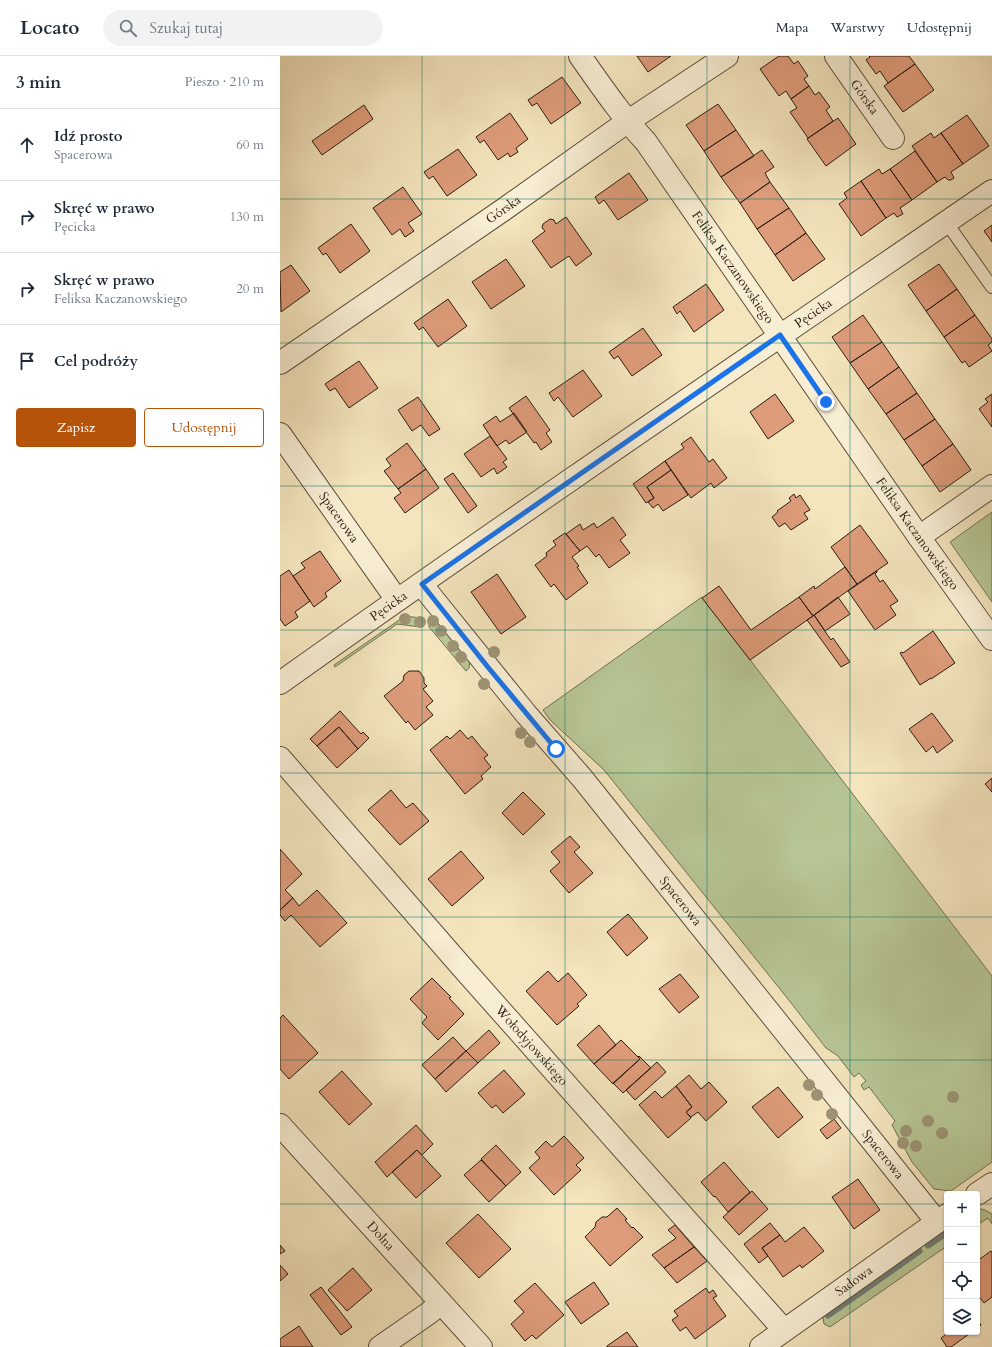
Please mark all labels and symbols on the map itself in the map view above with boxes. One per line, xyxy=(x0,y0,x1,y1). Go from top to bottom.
street label: Górska xyxy=(846,76,883,119)
street label: Górska xyxy=(482,191,525,228)
street label: Feliksa Kaczanowskiego xyxy=(687,207,778,327)
street label: Pęcicka xyxy=(791,294,836,332)
route end xyxy=(817,393,835,411)
street label: Feliksa Kaczanowskiego xyxy=(872,474,963,594)
street label: Spacerowa xyxy=(314,488,363,547)
street label: Pęcicka xyxy=(366,587,411,626)
route start xyxy=(547,740,565,758)
street label: Spacerowa xyxy=(655,873,706,930)
street label: Wołodyjowskiego xyxy=(490,1001,572,1090)
street label: Spacerowa xyxy=(858,1126,909,1183)
street label: Dolna xyxy=(363,1218,399,1255)
street label: Sadowa xyxy=(832,1261,877,1301)

